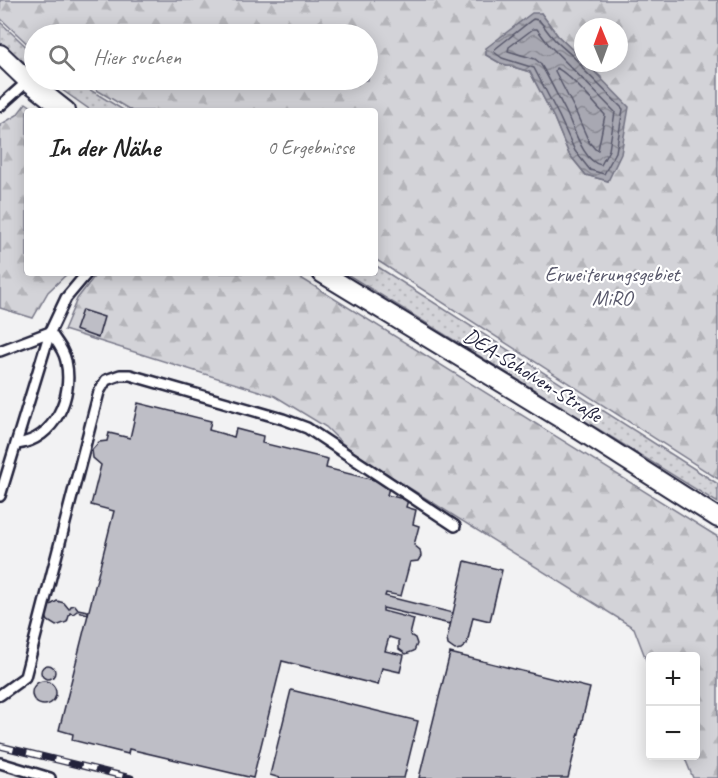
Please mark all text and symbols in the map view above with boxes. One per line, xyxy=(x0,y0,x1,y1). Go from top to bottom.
north arrow xyxy=(574,18,628,72)
search box xyxy=(24,24,378,90)
icon: search xyxy=(45,41,78,74)
text: Hier suchen xyxy=(93,43,181,71)
text: In der Nähe xyxy=(48,131,160,164)
text: 0 Ergebnisse xyxy=(267,135,354,160)
park label: Erweiterungsgebiet MiRO xyxy=(545,261,681,311)
street label: DEA-Scholven-Straße xyxy=(459,322,609,429)
map controls xyxy=(646,652,700,760)
button: + xyxy=(646,652,700,706)
button: − xyxy=(646,706,700,760)

